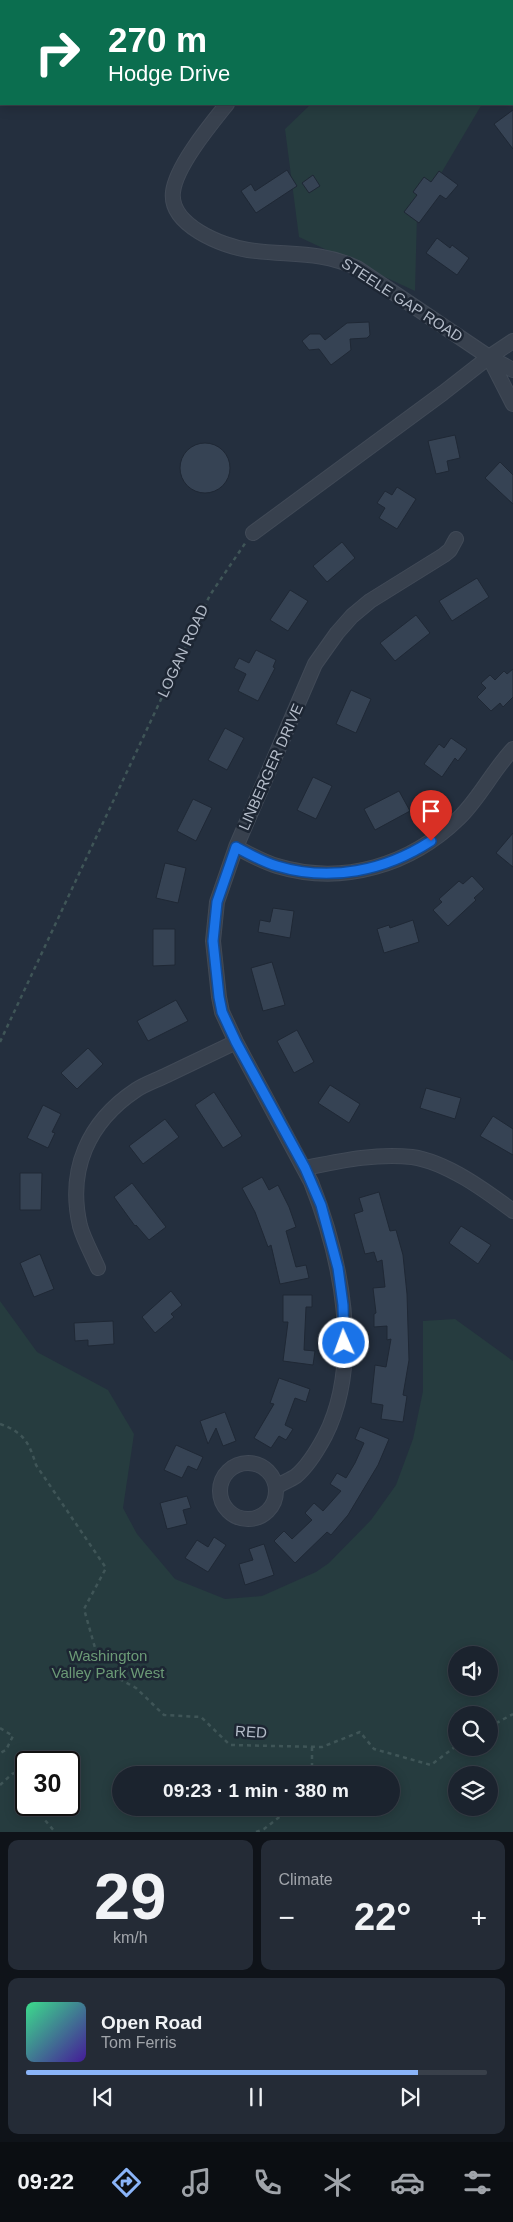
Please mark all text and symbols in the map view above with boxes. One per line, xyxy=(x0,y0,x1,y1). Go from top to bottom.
icon: right xyxy=(25,20,90,85)
text: 270 m xyxy=(108,20,207,59)
text: Hodge Drive xyxy=(108,61,230,86)
street label: STEELE GAP ROAD xyxy=(339,254,466,345)
street label: LOGAN ROAD xyxy=(154,602,211,700)
street label: LINBERGER DRIVE xyxy=(235,701,306,833)
pin xyxy=(410,790,452,841)
icon: arrive xyxy=(417,797,445,825)
position arrow xyxy=(317,1316,369,1368)
map controls xyxy=(448,1646,498,1816)
button: sound xyxy=(448,1646,498,1696)
park label: Washington Valley Park West xyxy=(52,1647,165,1681)
button: search xyxy=(448,1706,498,1756)
street label: RED xyxy=(235,1722,268,1741)
speed limit sign: 30 xyxy=(15,1751,80,1816)
button: layers xyxy=(448,1766,498,1816)
text: 09:23 · 1 min · 380 m xyxy=(163,1780,349,1801)
text: 29 xyxy=(94,1860,166,1933)
text: Climate xyxy=(279,1871,333,1888)
text: 22° xyxy=(354,1896,411,1938)
text: − xyxy=(279,1902,295,1933)
text: + xyxy=(471,1902,487,1933)
text: km/h xyxy=(113,1929,148,1946)
text: Open Road xyxy=(101,2012,202,2033)
text: Tom Ferris xyxy=(101,2034,177,2051)
icon: previous xyxy=(89,2083,117,2111)
icon: pause xyxy=(242,2083,270,2111)
icon: next xyxy=(396,2083,424,2111)
icon: directions xyxy=(109,2165,144,2200)
icon: music xyxy=(179,2165,214,2200)
icon: phone xyxy=(250,2165,285,2200)
icon: climate xyxy=(320,2165,355,2200)
icon: car xyxy=(390,2165,425,2200)
icon: filters xyxy=(460,2165,495,2200)
text: 09:22 xyxy=(18,2169,74,2194)

